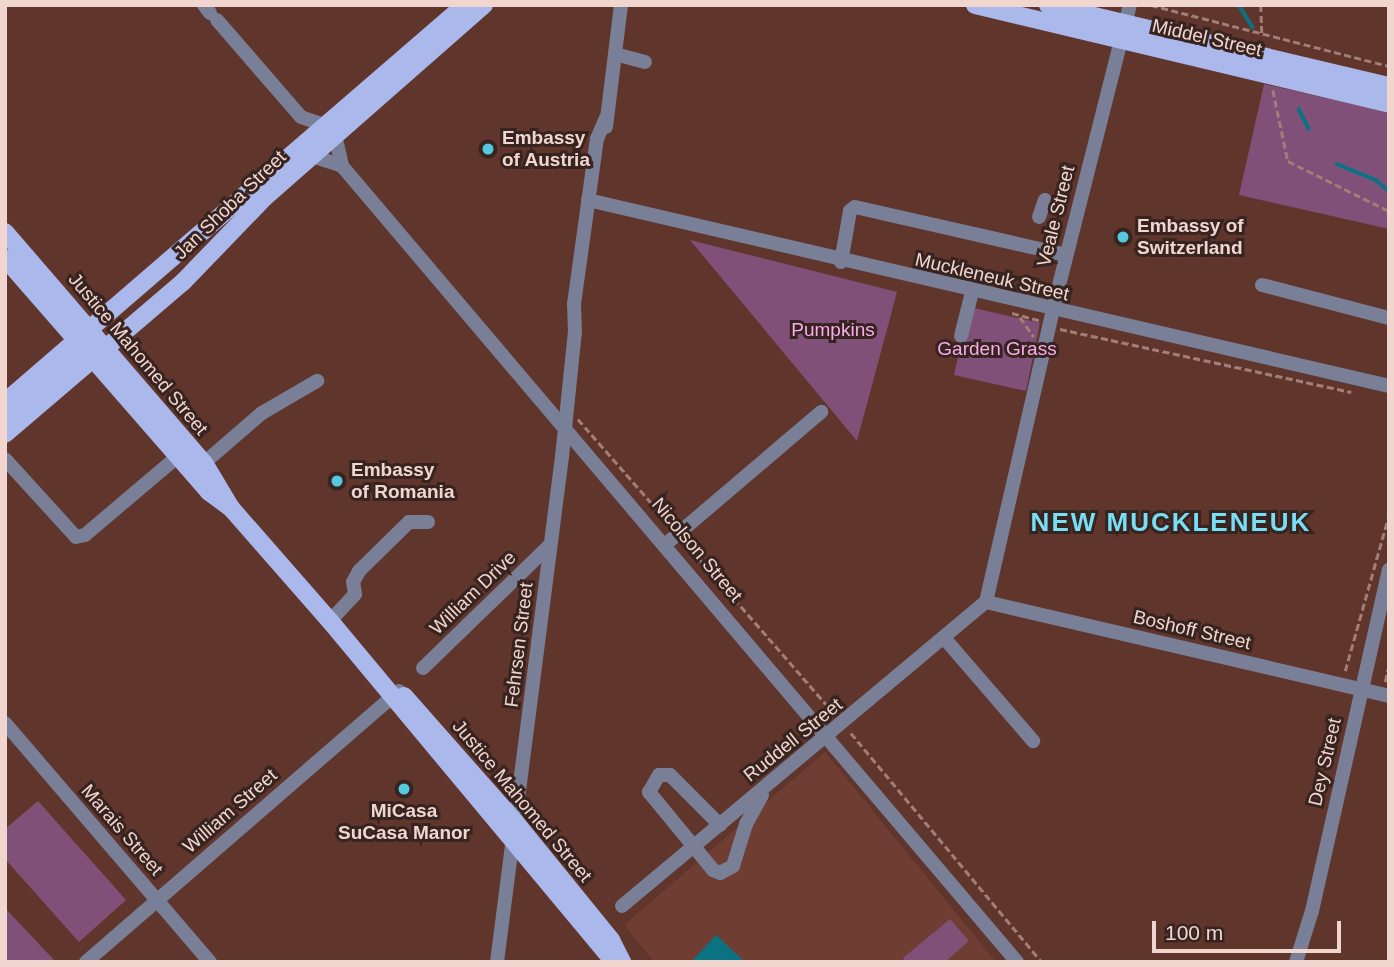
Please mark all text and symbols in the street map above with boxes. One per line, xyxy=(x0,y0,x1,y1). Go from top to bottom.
street label: Middel Street xyxy=(1150,14,1264,62)
place label: Embassy of Austria xyxy=(502,127,591,171)
marker: Embassy of Austria xyxy=(480,141,496,157)
street label: Jan Shoba Street xyxy=(169,146,291,264)
street label: Veale Street xyxy=(1032,163,1080,269)
place label: Embassy of Switzerland xyxy=(1137,215,1244,259)
marker: Embassy of Switzerland xyxy=(1115,229,1131,245)
street label: Muckleneuk Street xyxy=(913,248,1071,306)
street label: Justice Mahomed Street xyxy=(63,268,213,440)
park label: Pumpkins xyxy=(791,319,875,341)
park label: Garden Grass xyxy=(937,338,1057,360)
place label: Embassy of Romania xyxy=(351,459,454,503)
marker: Embassy of Romania xyxy=(329,473,345,489)
street label: Nicolson Street xyxy=(647,493,747,607)
district label: NEW MUCKLENEUK xyxy=(1032,507,1310,539)
street label: William Drive xyxy=(425,546,521,640)
street label: Fehrsen Street xyxy=(500,581,538,709)
street label: Boshoff Street xyxy=(1131,605,1253,655)
street label: Ruddell Street xyxy=(739,693,847,787)
street label: Justice Mahomed Street xyxy=(447,715,597,887)
street label: Dey Street xyxy=(1304,716,1346,808)
street label: William Street xyxy=(178,764,282,858)
street label: Marais Street xyxy=(76,780,168,880)
marker: MiCasa SuCasa Manor xyxy=(396,781,412,797)
place label: MiCasa SuCasa Manor xyxy=(338,800,470,844)
scale bar xyxy=(1156,908,1345,952)
text: 100 m xyxy=(1165,921,1223,944)

